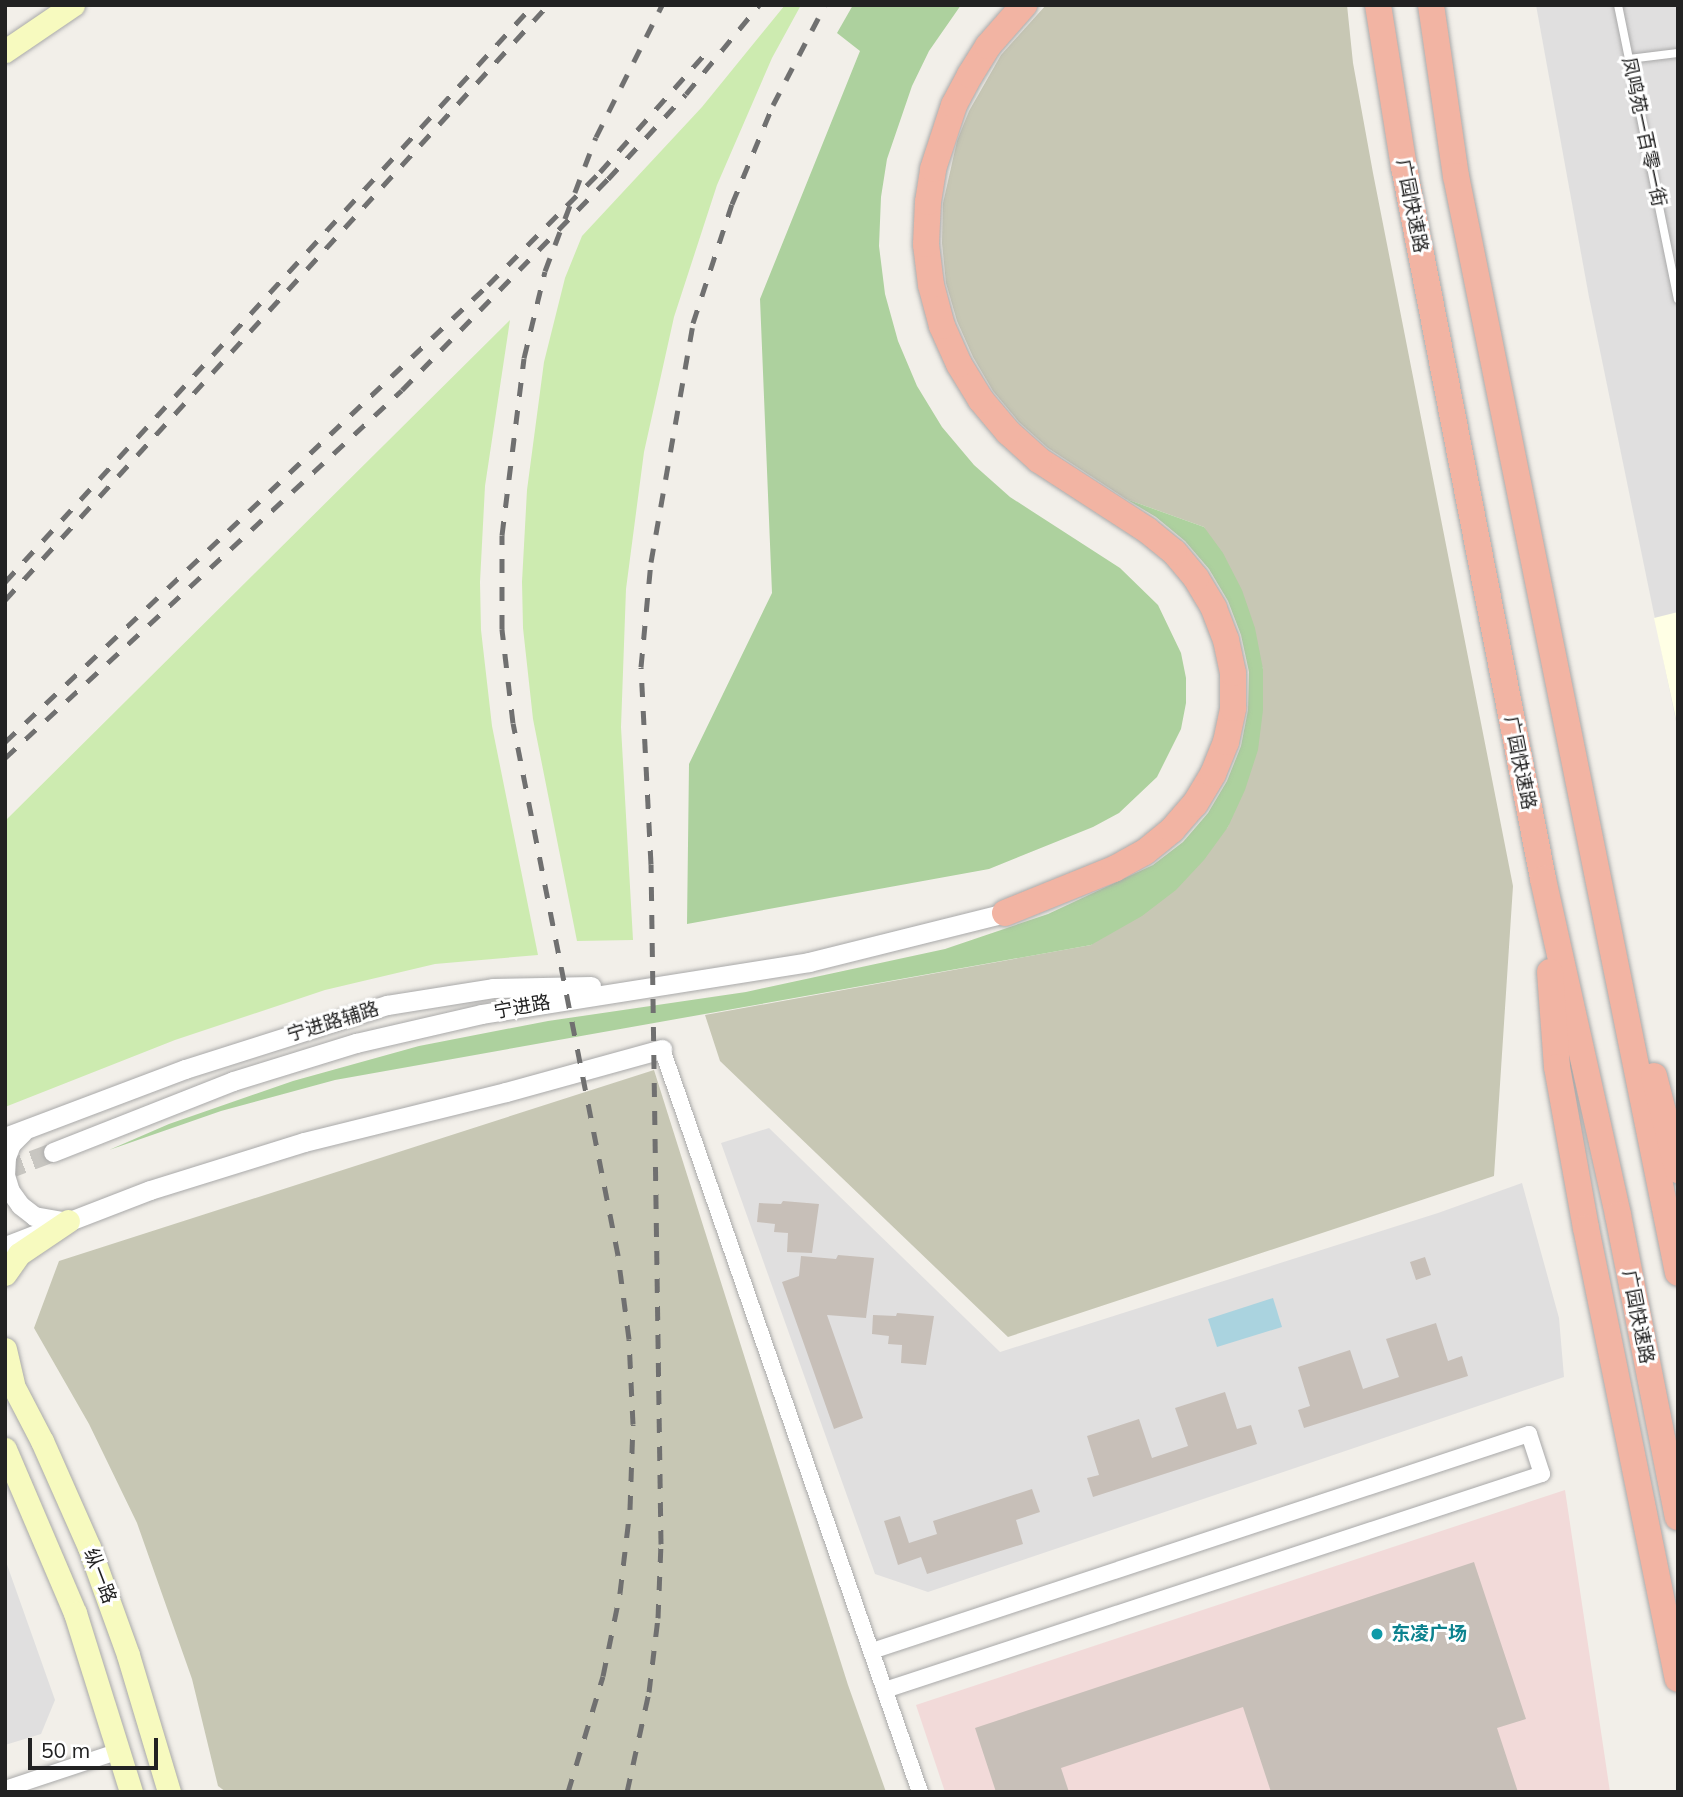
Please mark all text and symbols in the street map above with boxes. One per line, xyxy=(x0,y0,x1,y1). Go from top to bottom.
street label: 凤鸣苑一百零一街 xyxy=(1617,55,1671,209)
street label: 广园快速路 xyxy=(1392,157,1432,255)
street label: 广园快速路 xyxy=(1500,714,1540,812)
street label: 宁进路 xyxy=(492,991,552,1023)
street label: 宁进路辅路 xyxy=(284,997,382,1047)
street label: 广园快速路 xyxy=(1618,1268,1658,1366)
street label: 纵一路 xyxy=(79,1545,121,1607)
place label: 东凌广场 xyxy=(1391,1623,1467,1645)
marker: 东凌广场 xyxy=(1369,1626,1385,1642)
scale bar xyxy=(32,1724,161,1768)
text: 50 m xyxy=(41,1737,90,1763)

